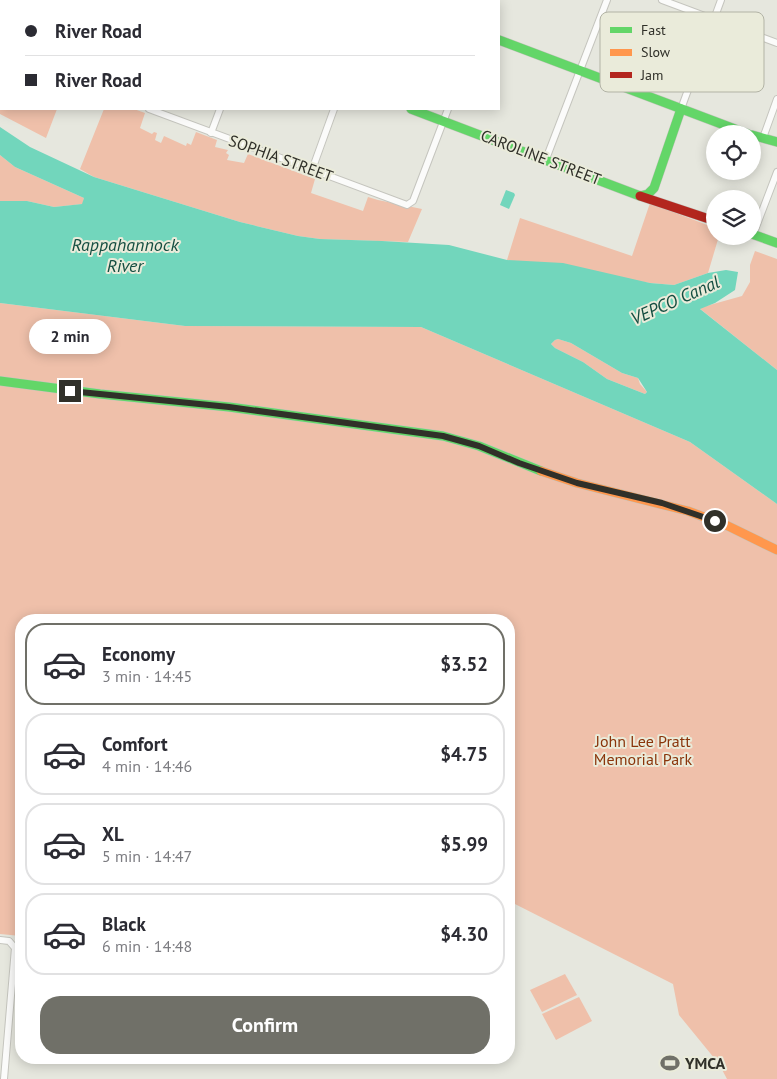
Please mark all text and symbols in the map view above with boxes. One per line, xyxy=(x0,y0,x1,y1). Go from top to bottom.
legend xyxy=(600,12,764,92)
text: River Road xyxy=(55,19,142,43)
text: Fast xyxy=(641,21,666,39)
text: Slow xyxy=(641,43,671,61)
text: Jam xyxy=(640,66,663,84)
text: River Road xyxy=(55,68,142,92)
street label: CAROLINE STREET xyxy=(478,125,604,189)
map controls xyxy=(706,125,761,245)
button: locate xyxy=(706,125,761,180)
street label: SOPHIA STREET xyxy=(226,130,336,186)
button: layers xyxy=(706,190,761,245)
water label: Rappahannock River xyxy=(72,233,179,277)
water label: VEPCO Canal xyxy=(627,270,723,330)
callout: 2 min xyxy=(29,318,111,354)
text: 2 min xyxy=(50,326,90,346)
route end xyxy=(59,380,81,402)
route start xyxy=(704,510,726,532)
icon: car xyxy=(42,642,87,687)
text: Economy xyxy=(102,642,175,666)
text: $3.52 xyxy=(440,652,488,676)
text: 3 min · 14:45 xyxy=(102,666,192,686)
park label: John Lee Pratt Memorial Park xyxy=(594,731,693,769)
icon: car xyxy=(42,732,87,777)
text: Comfort xyxy=(102,732,168,756)
text: $4.75 xyxy=(440,742,488,766)
text: 4 min · 14:46 xyxy=(102,756,192,776)
icon: car xyxy=(42,822,87,867)
text: XL xyxy=(102,822,124,846)
text: $5.99 xyxy=(440,832,488,856)
text: 5 min · 14:47 xyxy=(102,846,192,866)
icon: car xyxy=(42,912,87,957)
text: Black xyxy=(102,912,146,936)
text: $4.30 xyxy=(440,922,488,946)
text: 6 min · 14:48 xyxy=(102,936,192,956)
button: Confirm xyxy=(40,996,490,1054)
sports icon: YMCA xyxy=(659,1052,681,1074)
place label: YMCA xyxy=(684,1053,726,1073)

